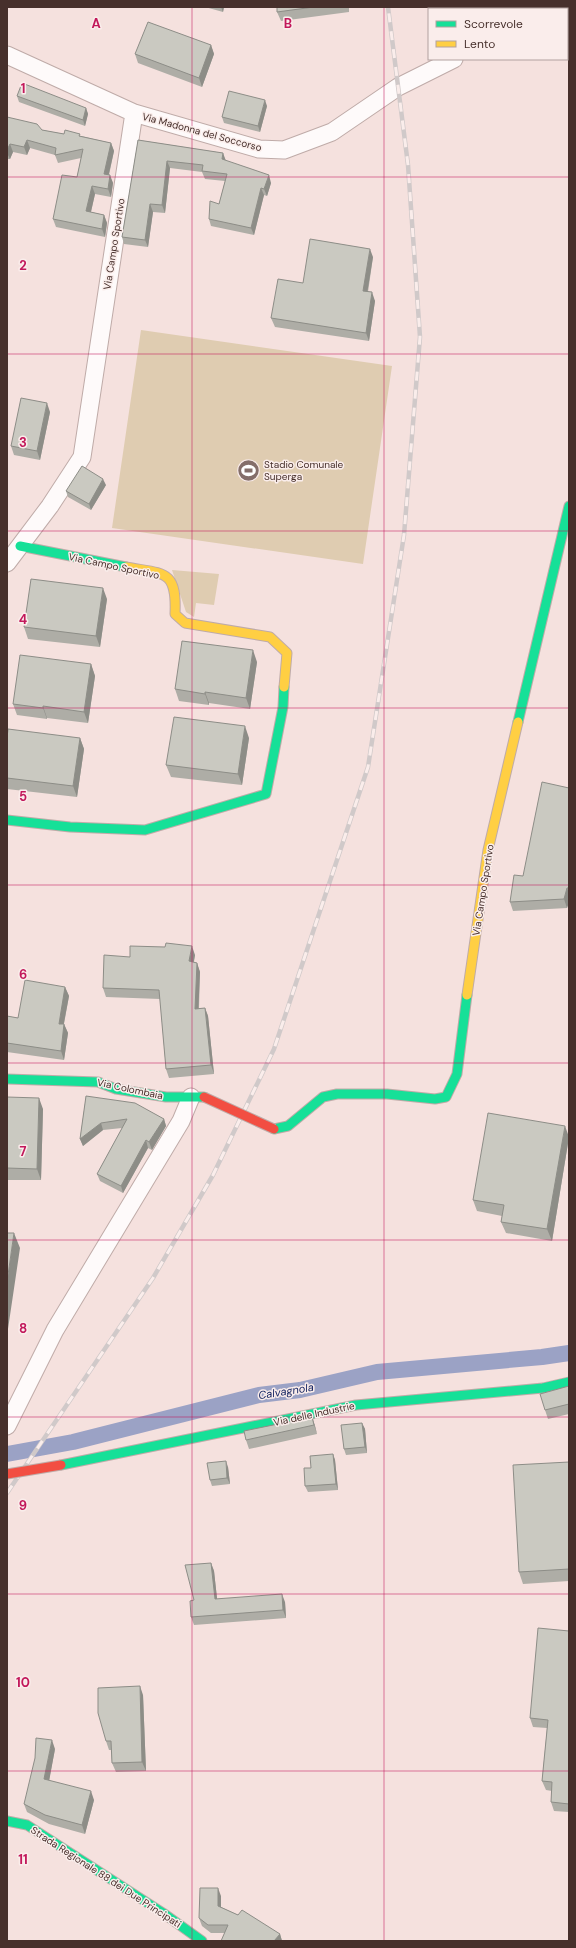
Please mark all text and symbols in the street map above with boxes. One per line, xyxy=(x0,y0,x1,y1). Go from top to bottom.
legend xyxy=(428,8,568,60)
text: A xyxy=(91,15,101,32)
text: B xyxy=(284,15,292,32)
text: Scorrevole xyxy=(464,16,523,32)
text: Lento xyxy=(464,36,495,52)
text: 1 xyxy=(21,80,25,97)
street label: Via Madonna del Soccorso xyxy=(141,110,263,154)
street label: Via Campo Sportivo xyxy=(100,197,128,291)
text: 2 xyxy=(19,257,27,274)
text: 3 xyxy=(19,434,27,451)
sports icon: Stadio Comunale Superga xyxy=(236,457,262,483)
place label: Stadio Comunale Superga xyxy=(264,458,344,483)
street label: Via Campo Sportivo xyxy=(67,550,161,582)
text: 4 xyxy=(19,611,27,628)
text: 5 xyxy=(19,788,27,805)
street label: Via Campo Sportivo xyxy=(469,843,497,937)
text: 6 xyxy=(19,966,27,983)
street label: Via Colombaia xyxy=(96,1076,164,1102)
text: 7 xyxy=(20,1143,27,1160)
text: 8 xyxy=(19,1320,27,1337)
water label: Calvagnola xyxy=(257,1380,315,1402)
street label: Via delle Industrie xyxy=(272,1399,356,1429)
text: 9 xyxy=(19,1497,27,1514)
text: 10 xyxy=(16,1674,30,1691)
street label: Strada Regionale 88 dei Due Principati xyxy=(28,1823,184,1931)
text: 11 xyxy=(18,1851,28,1868)

